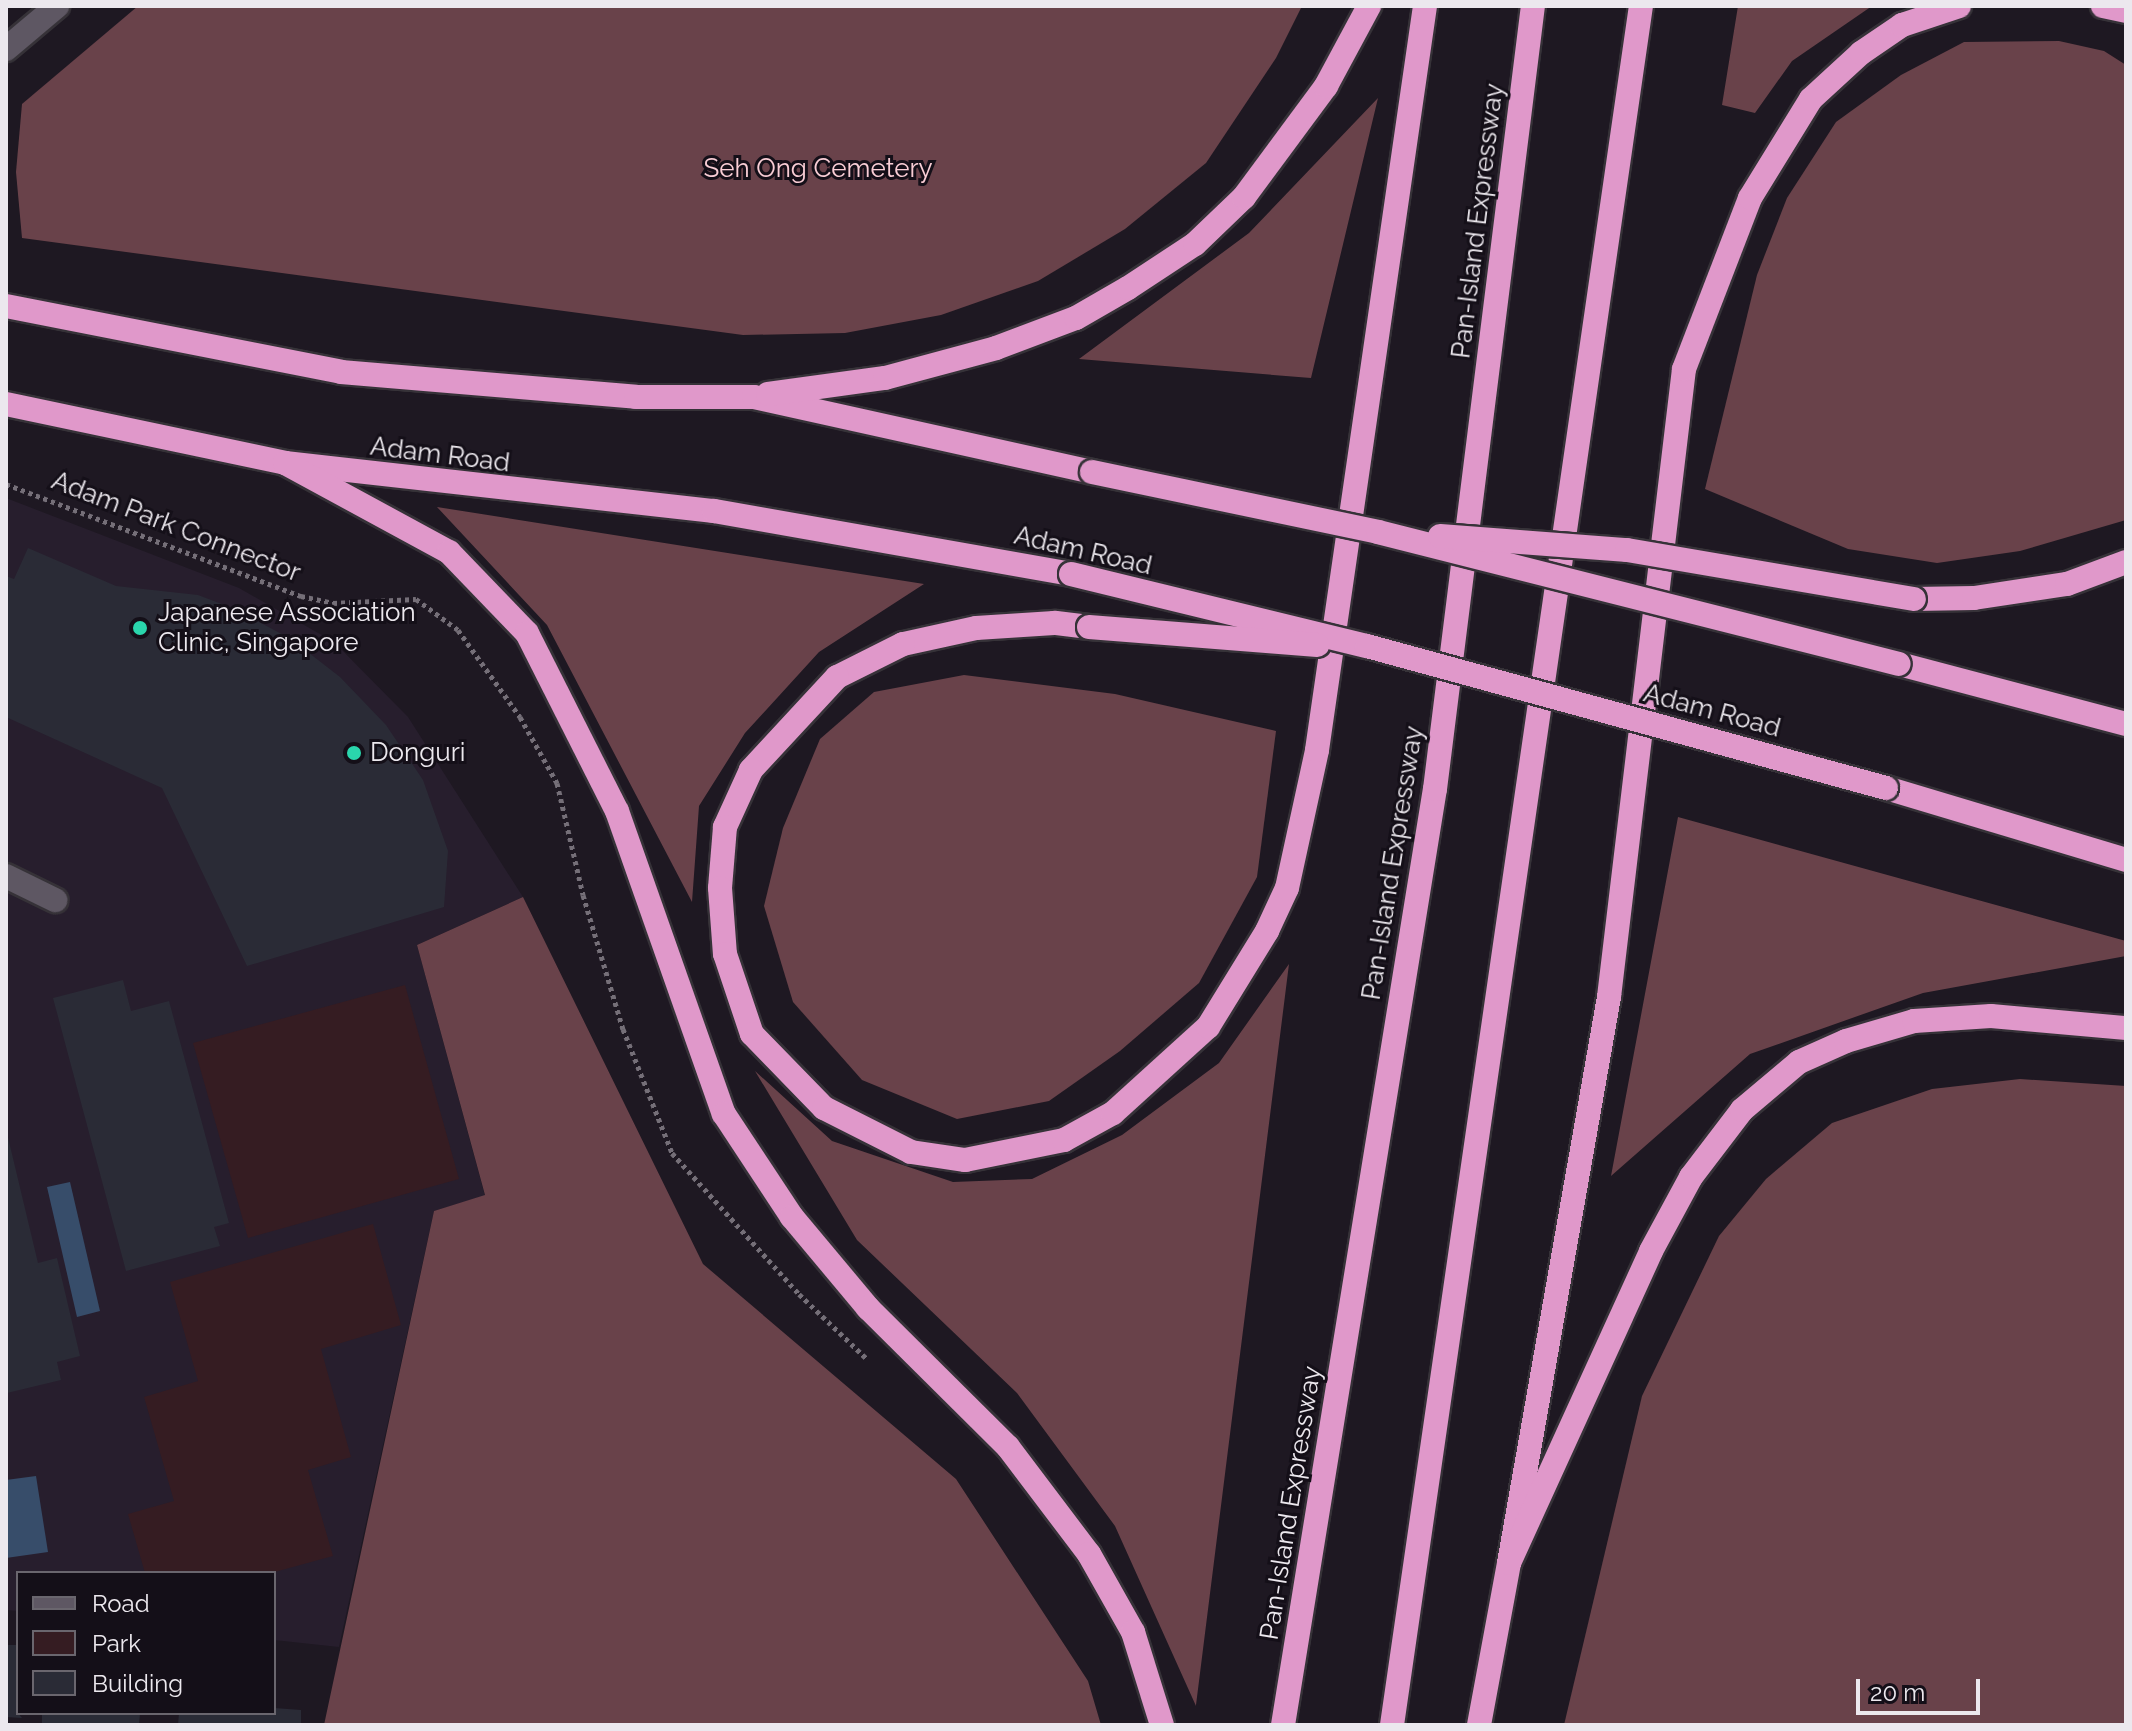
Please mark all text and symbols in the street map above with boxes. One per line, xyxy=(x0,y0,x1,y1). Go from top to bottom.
street label: Pan-Island Expressway xyxy=(1446,82,1510,360)
park label: Seh Ong Cemetery xyxy=(703,153,933,185)
street label: Adam Road xyxy=(368,431,512,479)
street label: Adam Park Connector xyxy=(47,465,305,589)
street label: Adam Road xyxy=(1011,520,1155,582)
place label: Japanese Association Clinic, Singapore xyxy=(158,597,417,658)
marker: Japanese Association Clinic, Singapore xyxy=(129,617,151,639)
street label: Adam Road xyxy=(1640,678,1784,744)
street label: Pan-Island Expressway xyxy=(1356,724,1430,1002)
place label: Donguri xyxy=(370,737,466,769)
marker: Donguri xyxy=(345,744,363,762)
street label: Pan-Island Expressway xyxy=(1254,1364,1328,1642)
legend xyxy=(16,1571,276,1715)
text: Road xyxy=(92,1589,150,1618)
text: Park xyxy=(92,1629,141,1658)
scale bar xyxy=(1860,1663,1984,1713)
text: Building xyxy=(92,1669,183,1698)
text: 20 m xyxy=(1870,1678,1925,1707)

